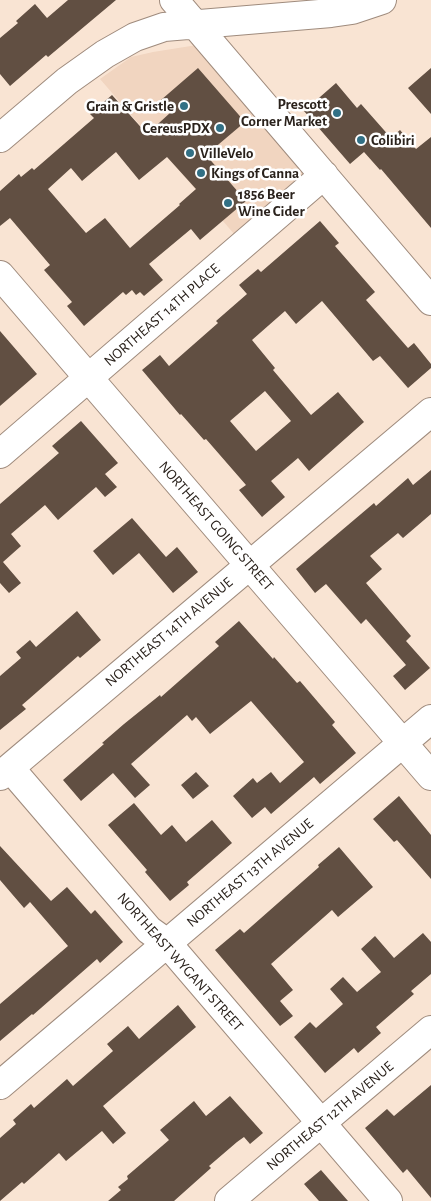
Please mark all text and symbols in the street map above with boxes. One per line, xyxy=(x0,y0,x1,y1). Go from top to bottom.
place label: Prescott Corner Market xyxy=(241,95,327,130)
place label: Grain & Gristle xyxy=(86,97,174,115)
marker: Grain & Gristle xyxy=(178,100,190,112)
marker: Prescott Corner Market xyxy=(331,107,343,119)
place label: CereusPDX xyxy=(143,119,210,137)
marker: CereusPDX xyxy=(214,122,226,134)
place label: Colibiri xyxy=(371,131,415,149)
marker: Colibiri xyxy=(355,134,367,146)
place label: VilleVelo xyxy=(200,144,254,162)
marker: VilleVelo xyxy=(184,147,196,159)
place label: Kings of Canna xyxy=(211,164,299,182)
marker: Kings of Canna xyxy=(195,167,207,179)
place label: 1856 Beer Wine Cider xyxy=(238,185,305,220)
marker: 1856 Beer Wine Cider xyxy=(222,197,234,209)
street label: NORTHEAST 14TH PLACE xyxy=(100,260,224,370)
street label: NORTHEAST GOING STREET xyxy=(155,458,277,594)
street label: NORTHEAST 14TH AVENUE xyxy=(102,573,236,691)
street label: NORTHEAST 13TH AVENUE xyxy=(183,815,317,931)
street label: NORTHEAST WYGANT STREET xyxy=(113,889,247,1035)
street label: NORTHEAST 12TH AVENUE xyxy=(263,1058,397,1174)

